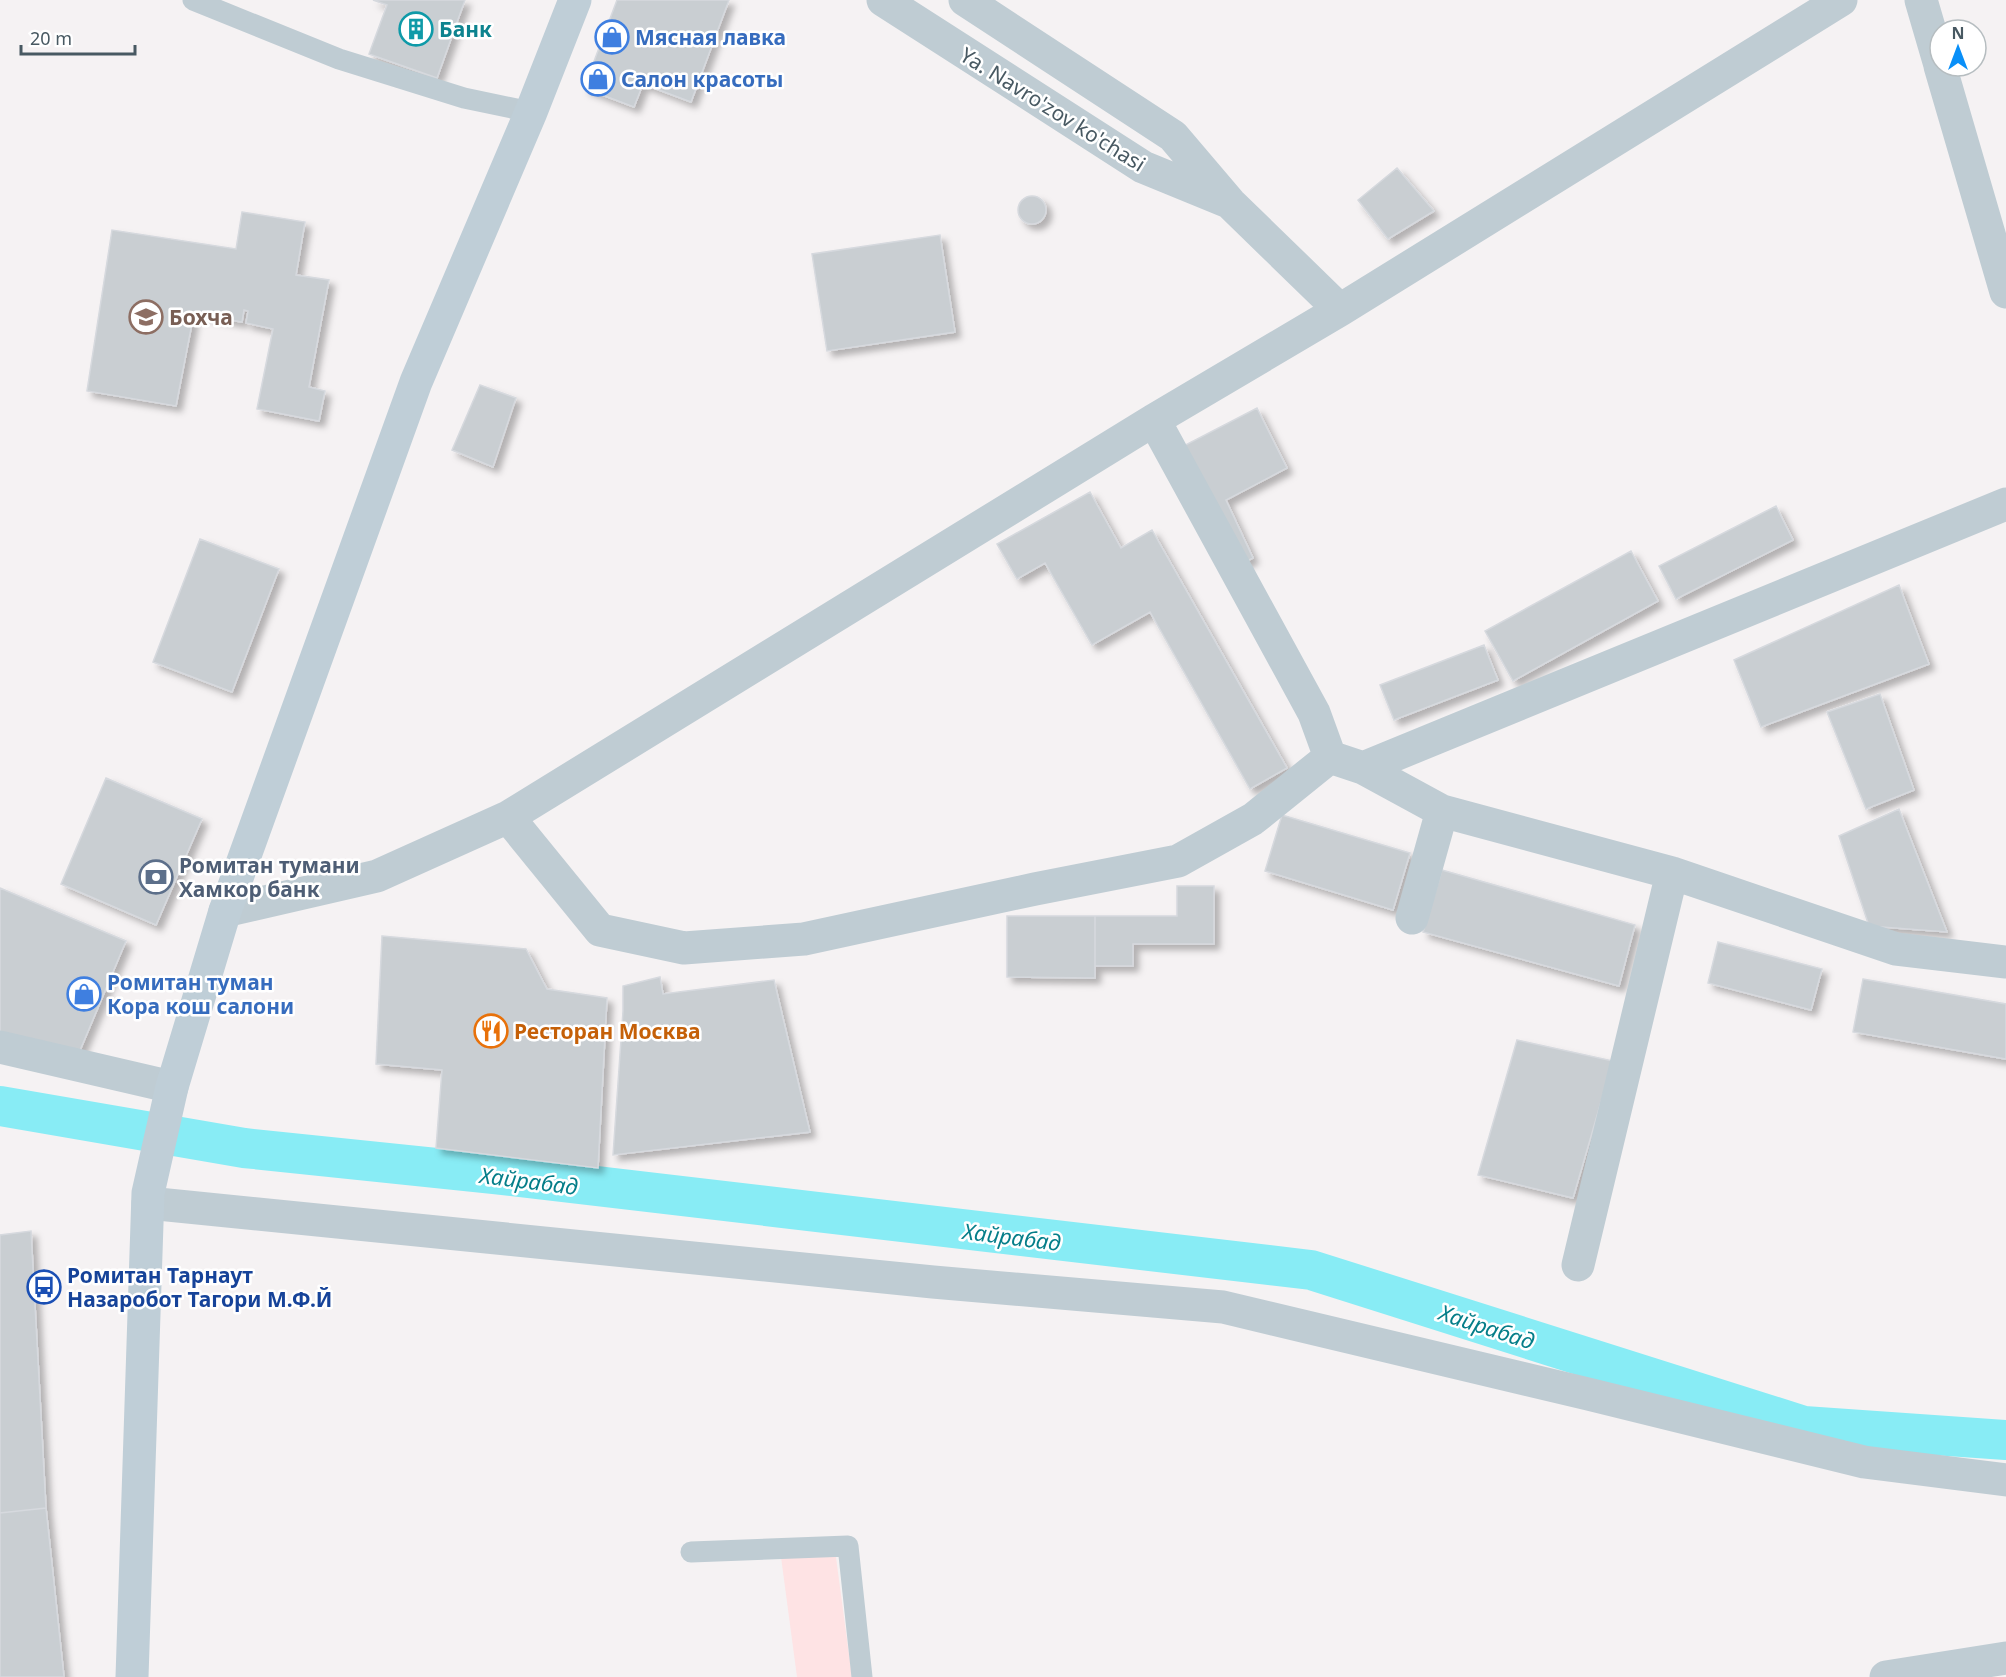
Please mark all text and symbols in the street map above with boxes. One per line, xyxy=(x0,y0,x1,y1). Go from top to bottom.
building icon: Банк xyxy=(398,11,434,47)
place label: Банк xyxy=(439,15,492,43)
scale bar xyxy=(21,18,135,56)
north arrow xyxy=(1928,18,1988,78)
shop icon: Мясная лавка xyxy=(594,19,630,55)
text: N xyxy=(1951,22,1965,44)
place label: Мясная лавка xyxy=(635,23,786,51)
text: 20 m xyxy=(30,26,72,50)
street label: Ya. Navro'zov ko'chasi xyxy=(955,41,1151,177)
shop icon: Салон красоты xyxy=(580,61,616,97)
place label: Салон красоты xyxy=(621,65,783,93)
school or university icon: Бохча xyxy=(128,299,164,335)
place label: Бохча xyxy=(169,303,233,331)
place label: Ромитан тумани Хамкор банк xyxy=(179,851,360,903)
bank icon: Ромитан тумани Хамкор банк xyxy=(138,859,174,895)
place label: Ромитан туман Кора кош салони xyxy=(107,968,294,1020)
shop icon: Ромитан туман Кора кош салони xyxy=(66,976,102,1012)
restaurant icon: Ресторан Москва xyxy=(473,1013,509,1049)
place label: Ресторан Москва xyxy=(514,1017,700,1045)
water label: Хайрабад xyxy=(476,1159,580,1201)
water label: Хайрабад xyxy=(959,1215,1063,1257)
place label: Ромитан Тарнаут Назаробот Тагори М.Ф.Й xyxy=(67,1261,332,1313)
bus stop icon: Ромитан Тарнаут Назаробот Тагори М.Ф.Й xyxy=(26,1269,62,1305)
water label: Хайрабад xyxy=(1434,1296,1538,1355)

